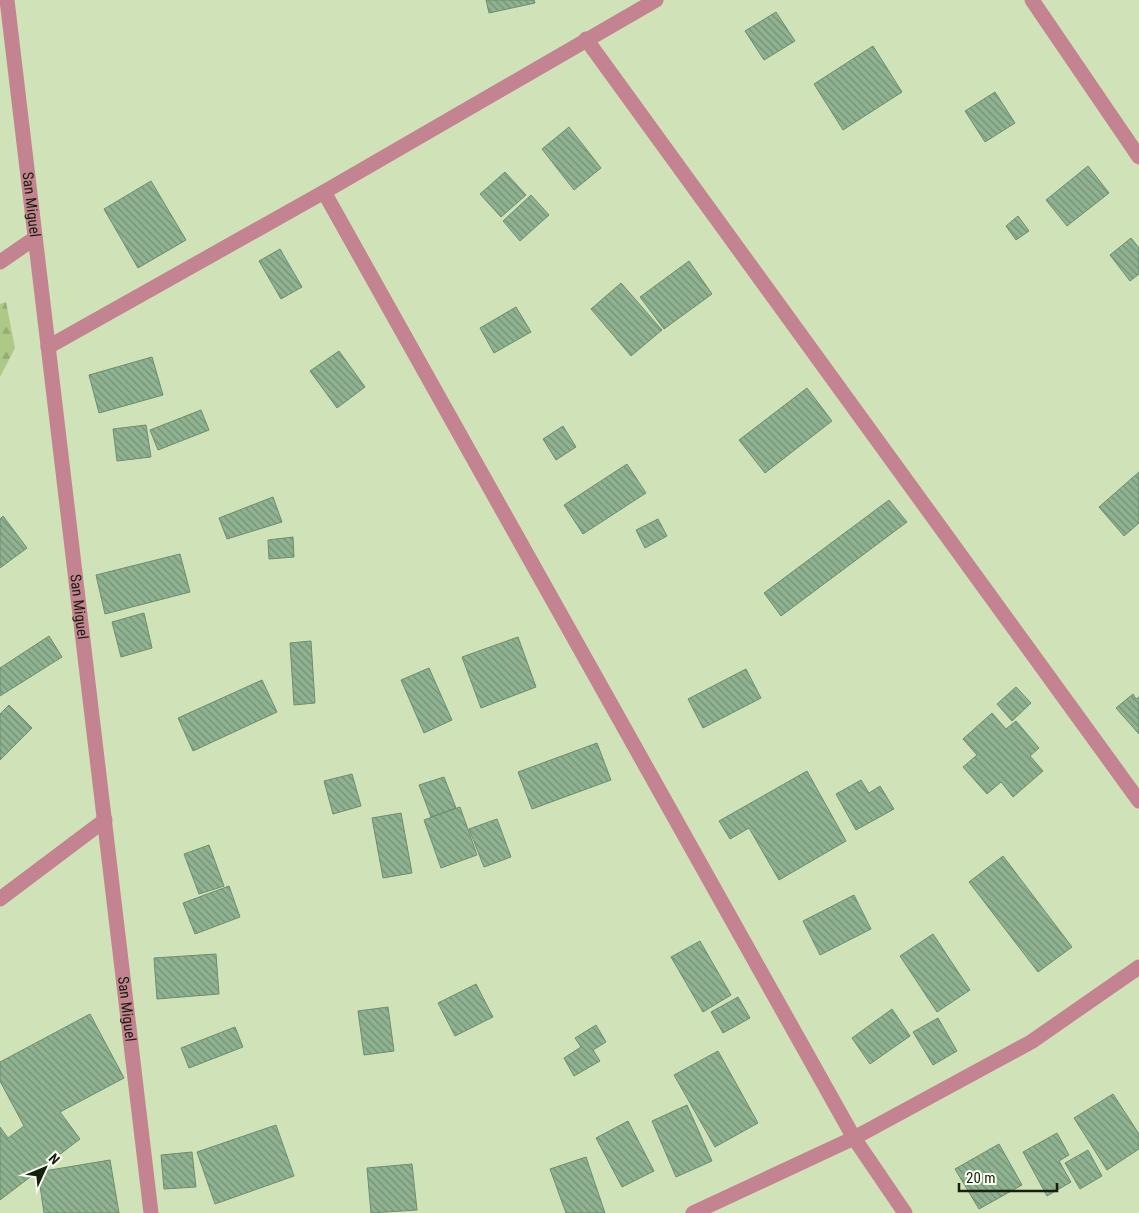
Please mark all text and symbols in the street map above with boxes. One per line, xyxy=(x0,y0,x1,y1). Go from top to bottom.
street label: San Miguel xyxy=(18,171,44,238)
street label: San Miguel xyxy=(66,573,92,640)
street label: San Miguel xyxy=(114,975,140,1043)
north arrow xyxy=(20,1143,70,1193)
text: N xyxy=(46,1150,63,1168)
scale bar xyxy=(959,1160,1056,1192)
text: 20 m xyxy=(966,1169,996,1187)

